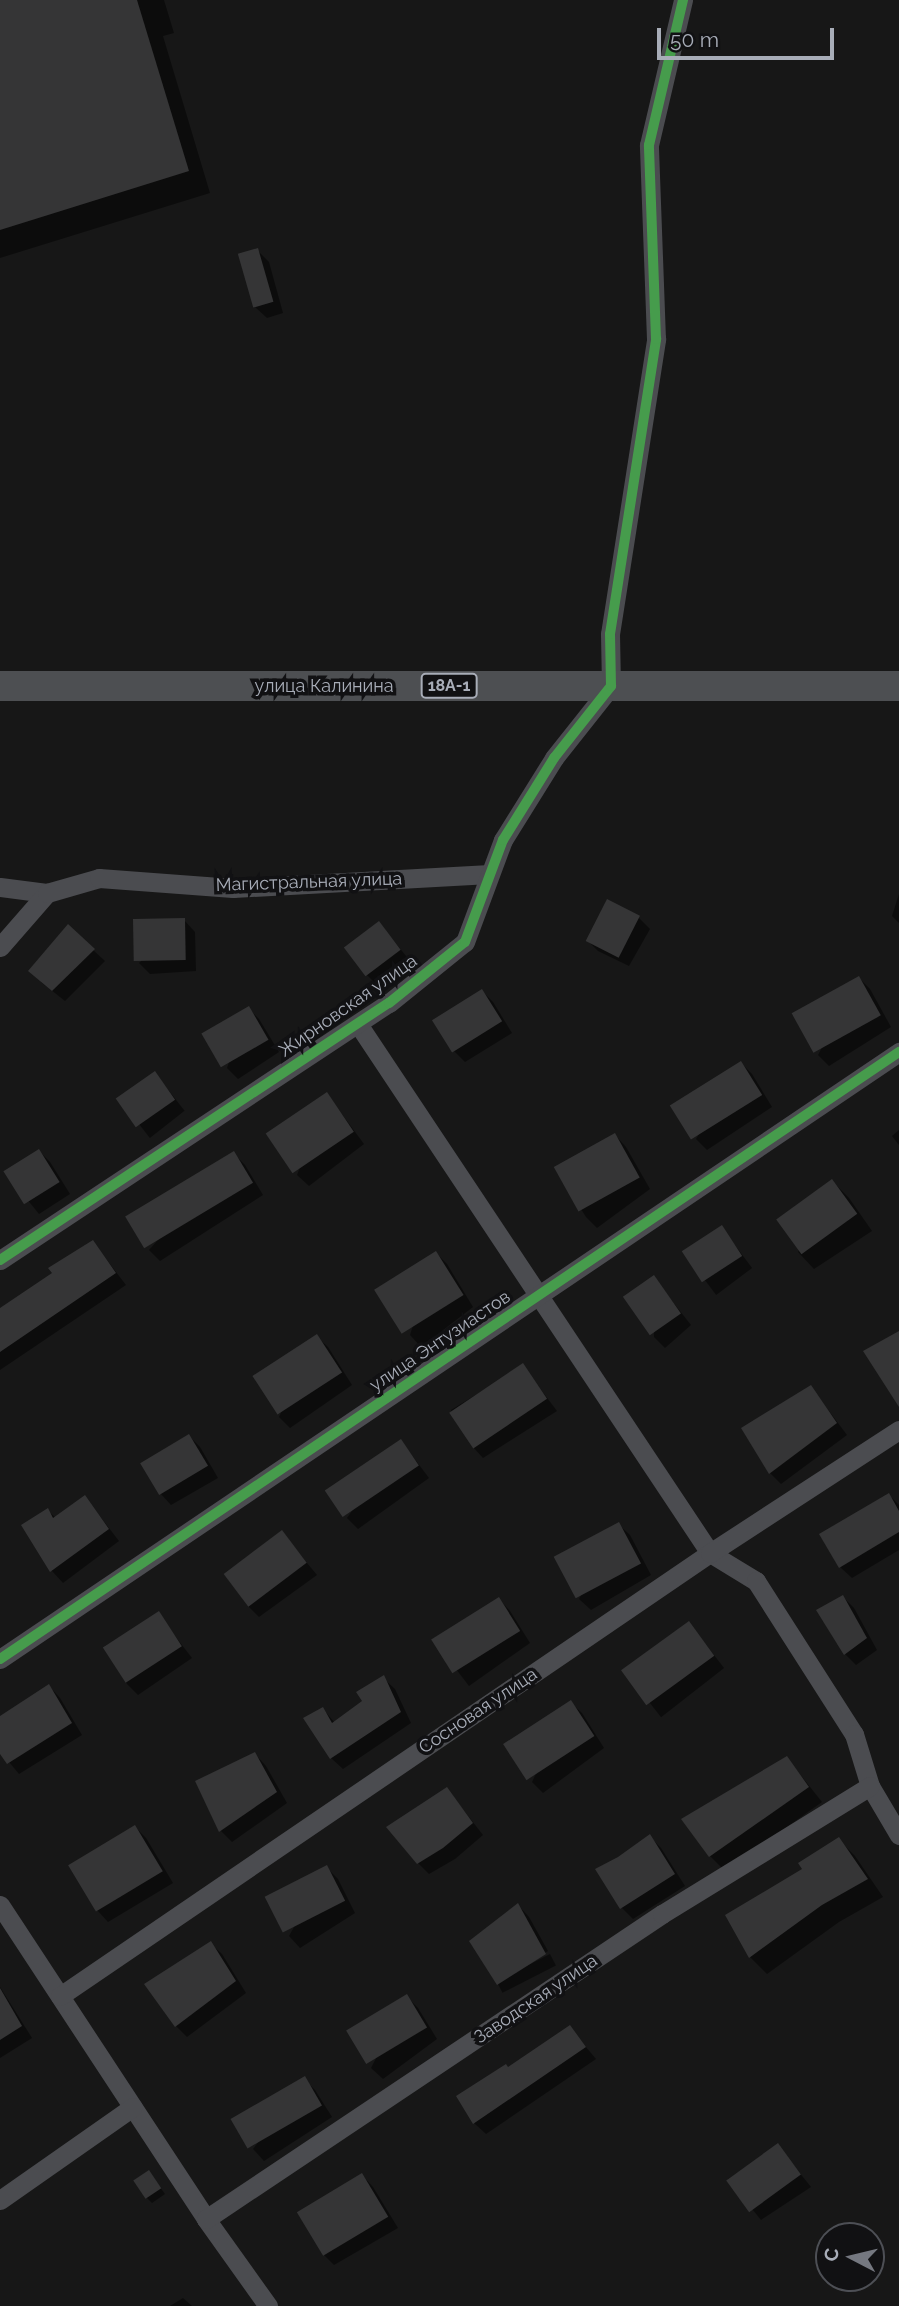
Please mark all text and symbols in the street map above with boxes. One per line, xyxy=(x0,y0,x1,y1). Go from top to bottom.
scale bar xyxy=(661,14,838,58)
text: 50 m xyxy=(670,27,719,52)
road number: 18А-1 xyxy=(419,674,479,698)
street label: улица Калинина xyxy=(254,675,394,697)
street label: Магистральная улица xyxy=(215,868,403,896)
street label: Жирновская улица xyxy=(275,950,421,1062)
street label: улица Энтузиастов xyxy=(366,1286,514,1396)
street label: Сосновая улица xyxy=(415,1663,541,1759)
street label: Заводская улица xyxy=(470,1950,602,2048)
north arrow xyxy=(815,2222,885,2292)
text: С xyxy=(819,2247,843,2263)

